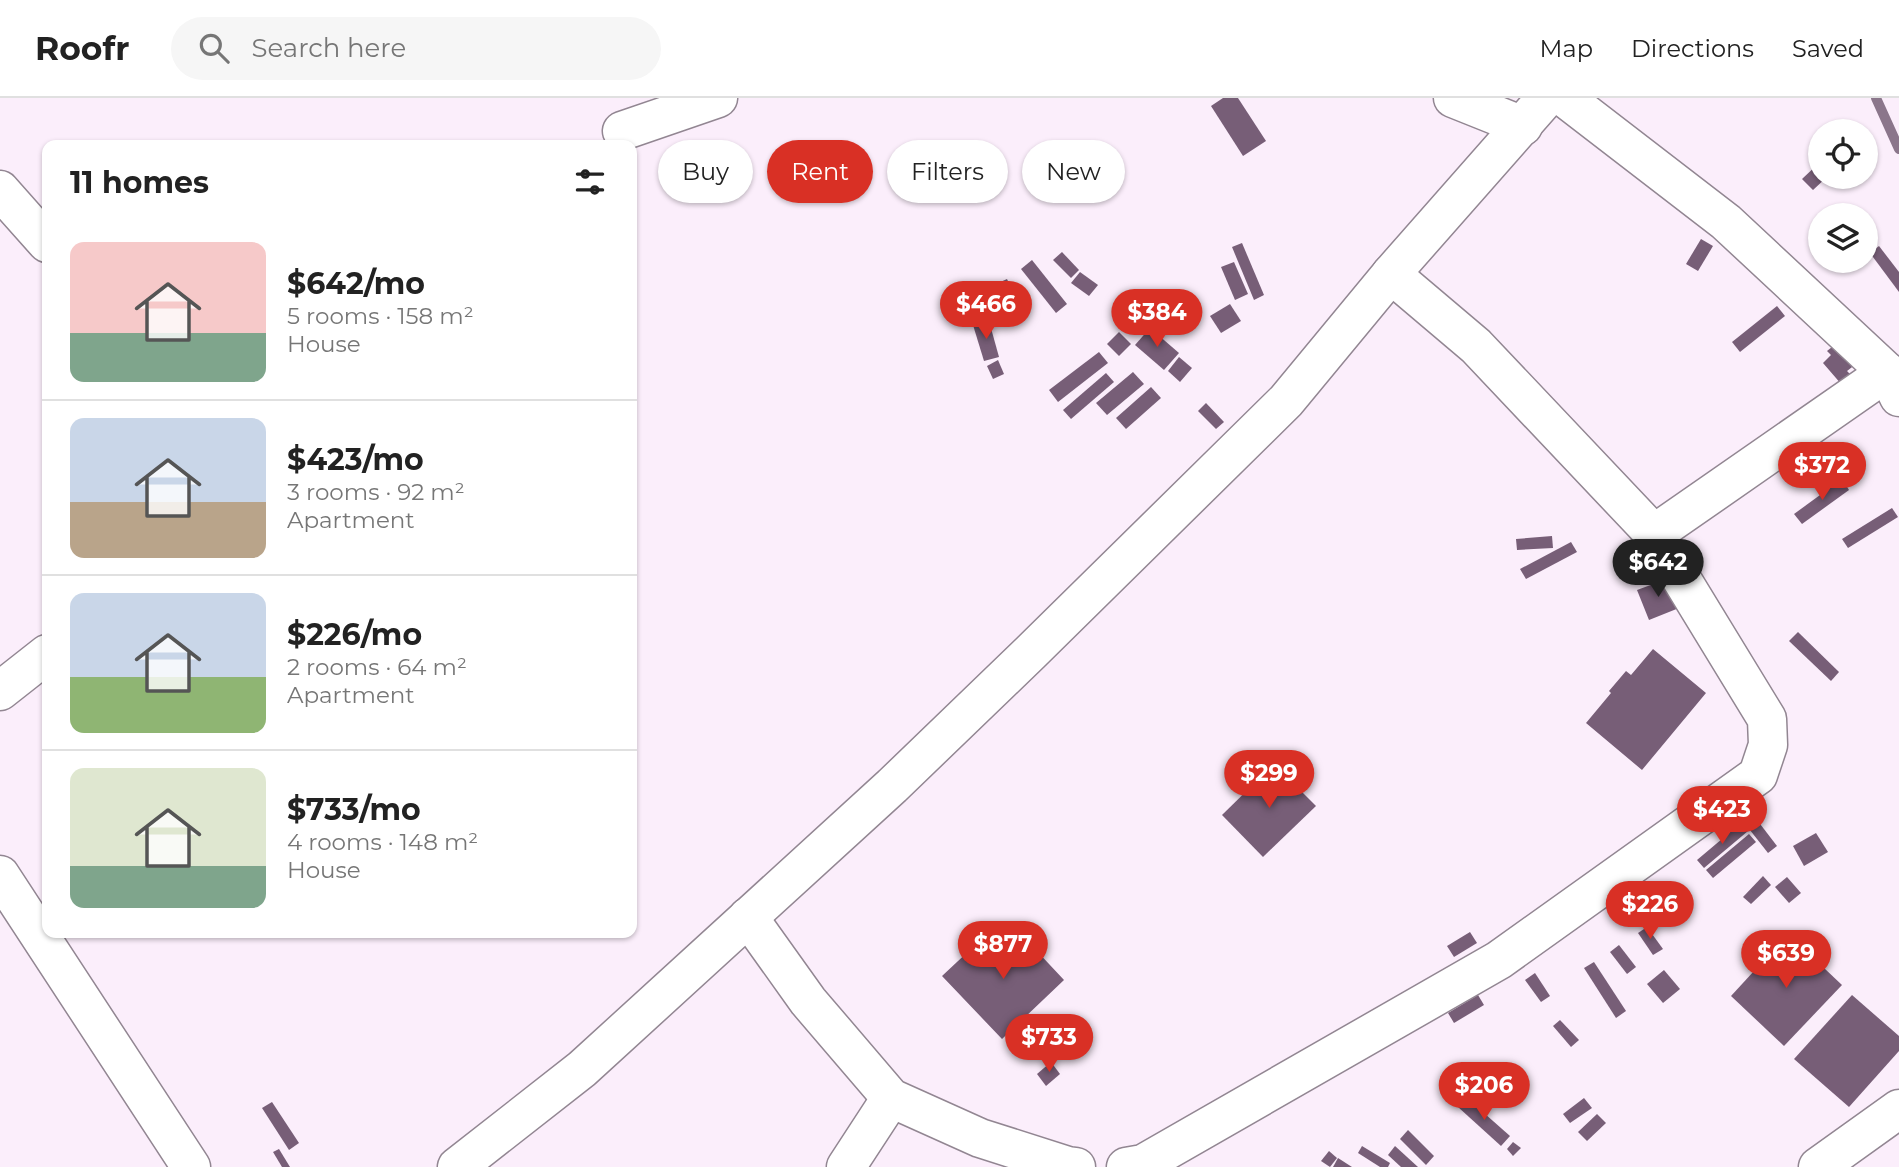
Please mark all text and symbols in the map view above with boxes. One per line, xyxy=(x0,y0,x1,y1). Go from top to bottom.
search box xyxy=(171,17,661,80)
text: Roofr xyxy=(35,28,129,68)
icon: search xyxy=(195,29,233,67)
text: Search here xyxy=(251,32,406,64)
text: Map xyxy=(1540,34,1593,63)
text: Directions xyxy=(1631,34,1754,63)
text: Saved xyxy=(1792,34,1864,63)
map controls xyxy=(1808,119,1878,273)
button: locate xyxy=(1808,119,1878,189)
chip: Buy xyxy=(658,140,753,203)
chip: Rent xyxy=(767,140,873,203)
chip: Filters xyxy=(887,140,1008,203)
chip: New xyxy=(1022,140,1125,203)
icon: filters xyxy=(571,163,609,201)
text: 11 homes xyxy=(70,164,209,201)
button: layers xyxy=(1808,203,1878,273)
text: $642/mo xyxy=(287,265,425,302)
icon: home xyxy=(126,270,210,354)
pin: $466 xyxy=(945,282,1027,341)
pin: $384 xyxy=(1116,289,1198,349)
text: $466 xyxy=(956,290,1016,318)
text: $384 xyxy=(1127,298,1187,326)
text: 5 rooms · 158 m² xyxy=(287,302,474,330)
text: House xyxy=(287,330,361,358)
text: $423/mo xyxy=(287,441,424,478)
pin: $372 xyxy=(1781,442,1863,502)
icon: home xyxy=(126,446,210,530)
text: $372 xyxy=(1794,451,1850,479)
text: 3 rooms · 92 m² xyxy=(287,478,465,506)
text: Apartment xyxy=(287,506,415,534)
pin: $642 xyxy=(1617,540,1699,599)
text: $642 xyxy=(1629,548,1687,576)
text: $226/mo xyxy=(287,616,422,653)
icon: home xyxy=(126,621,210,705)
text: 2 rooms · 64 m² xyxy=(287,653,467,681)
text: Apartment xyxy=(287,681,415,709)
pin: $299 xyxy=(1228,750,1310,810)
text: $299 xyxy=(1240,759,1298,787)
pin: $423 xyxy=(1681,786,1763,846)
text: $733/mo xyxy=(287,791,421,828)
text: $423 xyxy=(1693,795,1751,823)
icon: home xyxy=(126,796,210,880)
text: 4 rooms · 148 m² xyxy=(287,828,478,856)
text: House xyxy=(287,856,361,884)
pin: $226 xyxy=(1609,882,1691,941)
text: $226 xyxy=(1622,890,1678,918)
pin: $877 xyxy=(962,922,1044,981)
text: $877 xyxy=(974,930,1032,958)
pin: $639 xyxy=(1745,930,1827,990)
text: $639 xyxy=(1757,939,1815,967)
pin: $733 xyxy=(1008,1014,1090,1074)
text: $733 xyxy=(1021,1023,1077,1051)
pin: $206 xyxy=(1443,1062,1525,1122)
text: $206 xyxy=(1455,1071,1513,1099)

